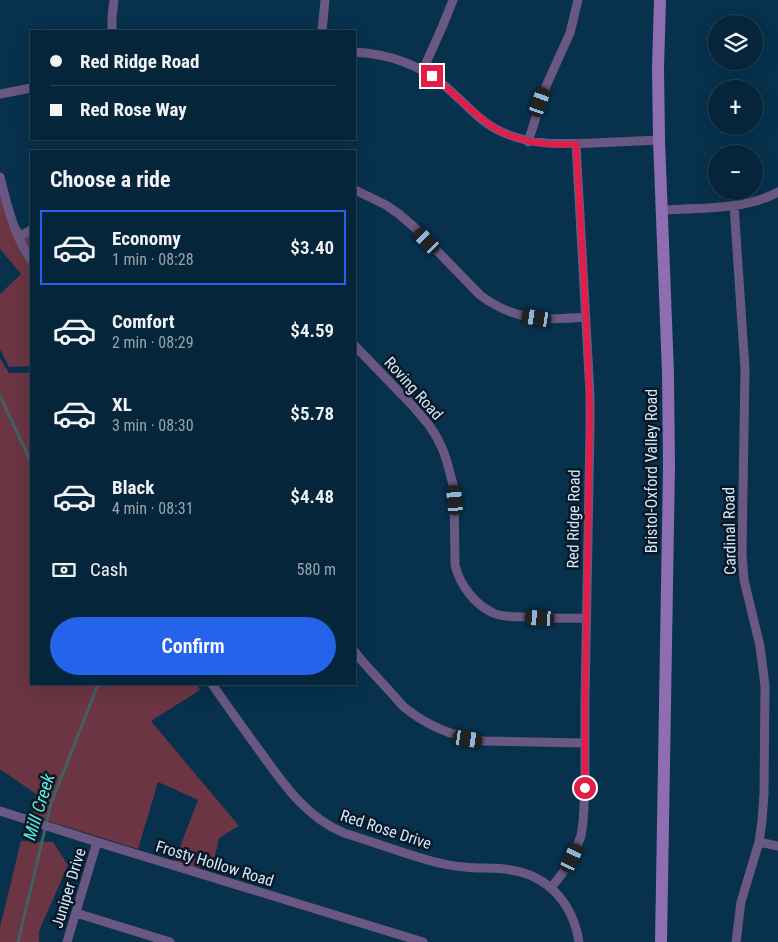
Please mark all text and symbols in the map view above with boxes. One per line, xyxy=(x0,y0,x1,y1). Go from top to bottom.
map controls xyxy=(708,15,763,200)
button: layers xyxy=(708,15,763,70)
text: Red Ridge Road xyxy=(80,50,199,73)
route end xyxy=(421,65,443,87)
button: + xyxy=(708,80,763,135)
car xyxy=(528,85,551,119)
text: Red Rose Way xyxy=(80,98,187,121)
button: − xyxy=(708,145,763,200)
text: Choose a ride xyxy=(50,167,171,192)
icon: car xyxy=(52,225,97,270)
car xyxy=(411,225,442,257)
text: Economy xyxy=(112,227,181,250)
text: $3.40 xyxy=(290,236,334,259)
text: 1 min · 08:28 xyxy=(112,250,194,269)
icon: car xyxy=(52,308,97,353)
car xyxy=(521,308,552,328)
text: Comfort xyxy=(112,310,175,333)
text: $4.59 xyxy=(290,319,334,342)
text: 2 min · 08:29 xyxy=(112,333,194,352)
street label: Roving Road xyxy=(380,353,447,424)
street label: Bristol-Oxford Valley Road xyxy=(642,389,661,553)
icon: car xyxy=(52,391,97,436)
text: XL xyxy=(112,393,132,416)
text: $5.78 xyxy=(290,402,334,425)
text: 3 min · 08:30 xyxy=(112,416,194,435)
street label: Red Ridge Road xyxy=(563,469,584,569)
icon: car xyxy=(52,474,97,519)
text: Black xyxy=(112,476,154,499)
car xyxy=(446,484,463,516)
text: $4.48 xyxy=(290,485,334,508)
street label: Cardinal Road xyxy=(719,487,740,575)
text: 4 min · 08:31 xyxy=(112,499,194,518)
icon: cash xyxy=(50,556,78,584)
text: Cash xyxy=(90,558,128,581)
text: 580 m xyxy=(297,560,336,579)
car xyxy=(524,610,555,626)
button: Confirm xyxy=(50,617,336,675)
car xyxy=(452,729,483,749)
water label: Mill Creek xyxy=(18,770,59,843)
route start xyxy=(574,777,596,799)
street label: Red Rose Drive xyxy=(338,806,434,853)
street label: Frosty Hollow Road xyxy=(154,837,276,890)
car xyxy=(558,841,585,875)
street label: Juniper Drive xyxy=(47,846,90,930)

